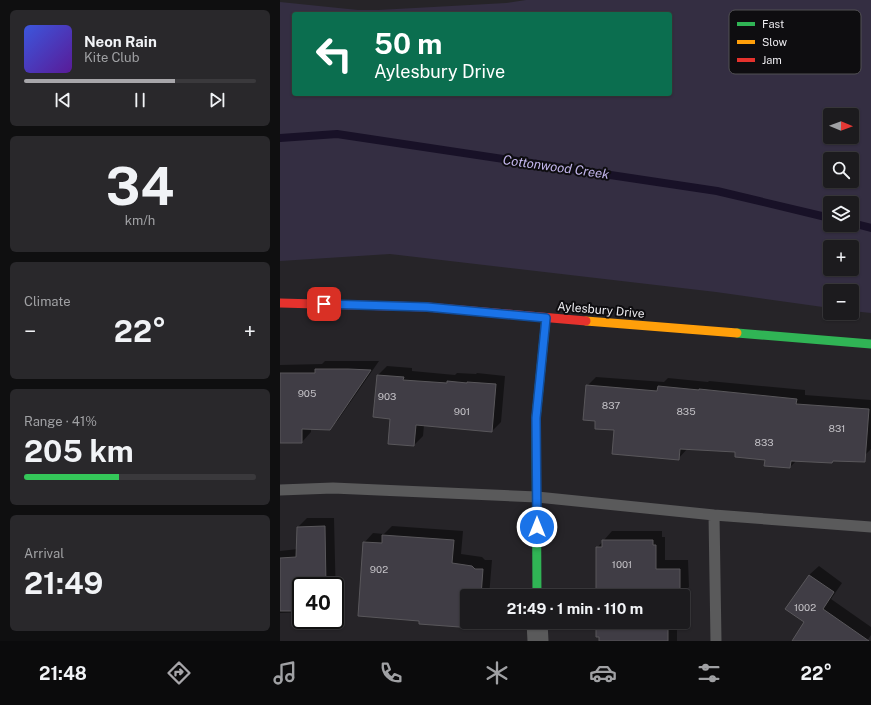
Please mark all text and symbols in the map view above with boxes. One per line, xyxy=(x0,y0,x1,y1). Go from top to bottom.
legend xyxy=(729,10,861,74)
text: Fast xyxy=(762,18,784,30)
text: 50 m xyxy=(374,27,442,60)
icon: left xyxy=(308,28,360,80)
text: Neon Rain xyxy=(84,33,157,50)
text: Slow xyxy=(762,36,788,48)
text: Kite Club xyxy=(84,50,139,65)
text: Jam xyxy=(762,54,782,66)
text: Aylesbury Drive xyxy=(374,61,505,82)
icon: previous xyxy=(52,89,74,111)
icon: pause xyxy=(129,89,151,111)
icon: next xyxy=(206,89,228,111)
north arrow xyxy=(823,108,859,144)
map controls xyxy=(823,108,859,320)
water label: Cottonwood Creek xyxy=(502,152,610,182)
button: search xyxy=(823,152,859,188)
text: 34 xyxy=(106,156,174,217)
button: layers xyxy=(823,196,859,232)
text: km/h xyxy=(125,213,155,228)
button: + xyxy=(823,240,859,276)
button: − xyxy=(823,284,859,320)
pin xyxy=(307,287,341,321)
icon: arrive xyxy=(313,293,335,315)
text: Climate xyxy=(24,294,71,309)
street label: Aylesbury Drive xyxy=(557,299,645,321)
text: 22° xyxy=(114,313,166,349)
text: − xyxy=(24,318,36,344)
text: + xyxy=(244,318,256,344)
house number: 905 xyxy=(298,387,316,399)
house number: 903 xyxy=(378,390,396,402)
house number: 837 xyxy=(602,399,620,411)
house number: 901 xyxy=(454,405,470,417)
house number: 835 xyxy=(676,405,696,417)
text: Range · 41% xyxy=(24,414,97,429)
house number: 831 xyxy=(829,422,845,434)
text: 205 km xyxy=(24,433,134,469)
house number: 833 xyxy=(755,436,773,448)
position arrow xyxy=(516,506,558,548)
text: Arrival xyxy=(24,546,64,561)
house number: 1001 xyxy=(612,558,632,570)
house number: 902 xyxy=(370,563,388,575)
text: 21:49 xyxy=(24,565,103,601)
speed limit sign: 40 xyxy=(292,577,344,629)
text: 21:49 · 1 min · 110 m xyxy=(507,600,643,617)
house number: 1002 xyxy=(794,601,816,613)
icon: directions xyxy=(165,659,193,687)
icon: music xyxy=(271,659,299,687)
icon: phone xyxy=(377,659,405,687)
icon: climate xyxy=(483,659,511,687)
icon: car xyxy=(589,659,617,687)
icon: filters xyxy=(695,659,723,687)
text: 21:48 xyxy=(39,663,87,684)
text: 22° xyxy=(801,663,832,684)

